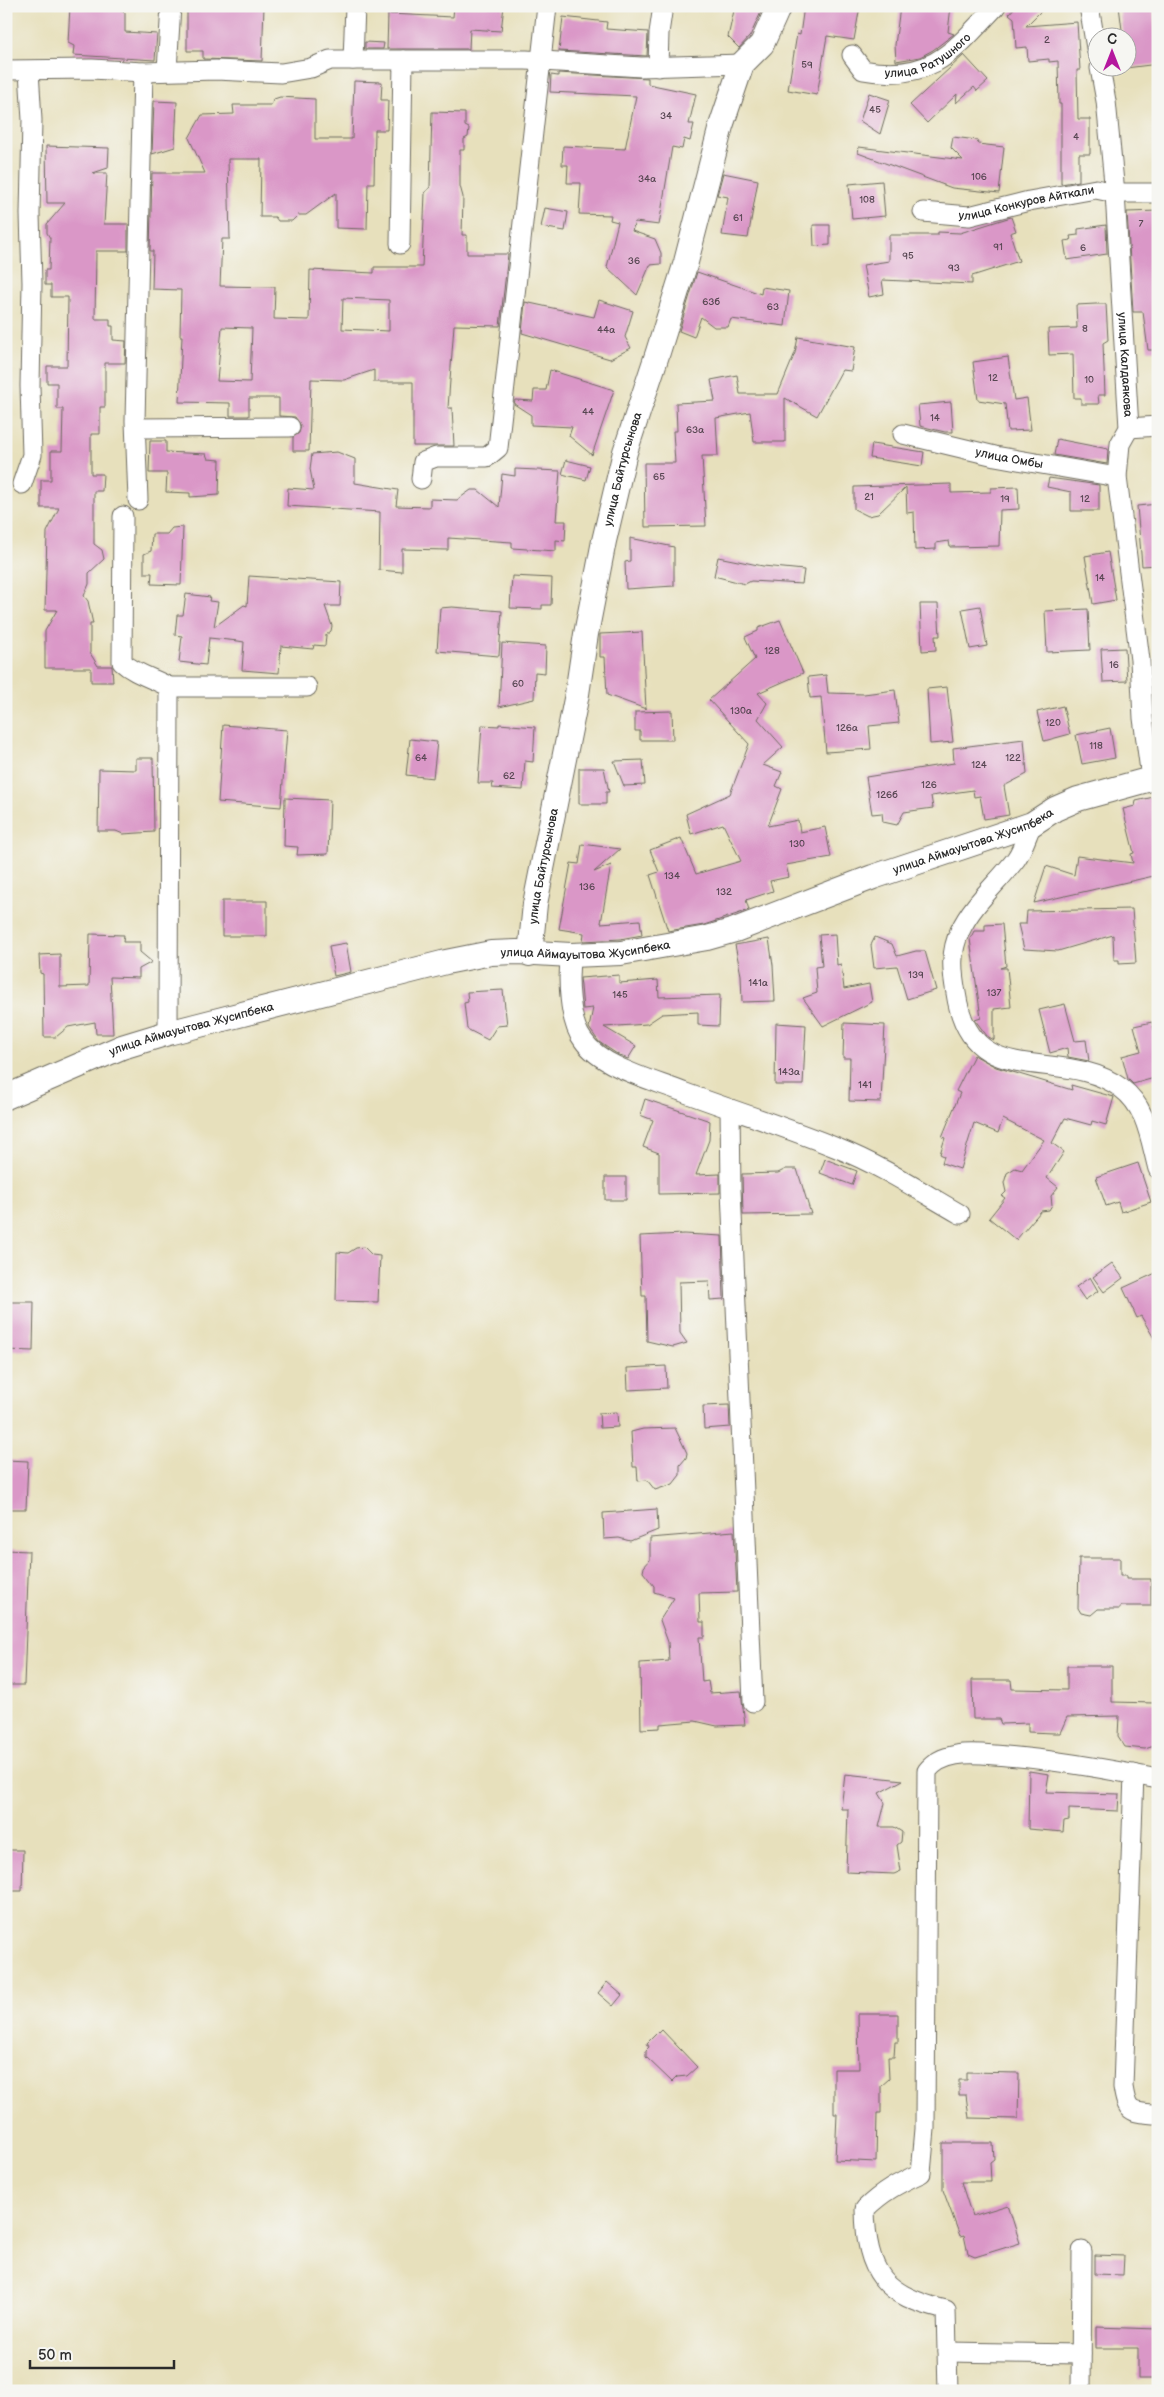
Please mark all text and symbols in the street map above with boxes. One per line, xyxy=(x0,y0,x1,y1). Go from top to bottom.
north arrow xyxy=(1086,28,1136,78)
street label: улица Ратушного xyxy=(884,30,974,80)
text: С xyxy=(1107,31,1117,48)
house number: 2 xyxy=(1044,34,1050,46)
house number: 59 xyxy=(801,59,813,71)
house number: 45 xyxy=(869,104,881,116)
house number: 34 xyxy=(660,110,672,122)
house number: 4 xyxy=(1073,131,1079,143)
house number: 106 xyxy=(971,171,987,183)
house number: 34а xyxy=(638,173,656,185)
street label: улица Конкуров Айткали xyxy=(958,182,1095,224)
house number: 108 xyxy=(859,194,875,206)
house number: 61 xyxy=(733,212,743,224)
house number: 7 xyxy=(1139,218,1144,230)
house number: 91 xyxy=(993,241,1003,253)
house number: 6 xyxy=(1080,242,1086,254)
house number: 95 xyxy=(902,250,914,262)
house number: 36 xyxy=(628,255,640,267)
house number: 93 xyxy=(948,262,960,274)
house number: 63б xyxy=(702,296,720,308)
house number: 63 xyxy=(767,301,779,313)
street label: улица Калдаякова xyxy=(1115,312,1136,418)
house number: 8 xyxy=(1082,323,1088,335)
house number: 44а xyxy=(597,324,615,336)
house number: 12 xyxy=(988,372,998,384)
house number: 10 xyxy=(1084,374,1094,386)
house number: 44 xyxy=(582,406,594,418)
street label: улица Байтурсынова xyxy=(600,410,645,528)
house number: 14 xyxy=(930,412,940,424)
house number: 63а xyxy=(686,424,704,436)
street label: улица Омбы xyxy=(974,444,1044,472)
house number: 65 xyxy=(653,471,665,483)
house number: 21 xyxy=(864,491,874,503)
house number: 19 xyxy=(1000,493,1010,505)
house number: 12 xyxy=(1080,493,1090,505)
house number: 14 xyxy=(1095,572,1105,584)
house number: 128 xyxy=(764,645,780,657)
house number: 16 xyxy=(1109,659,1119,671)
house number: 60 xyxy=(512,678,524,690)
house number: 130а xyxy=(730,705,752,717)
house number: 120 xyxy=(1045,717,1061,729)
house number: 126а xyxy=(836,722,858,734)
house number: 118 xyxy=(1089,740,1103,752)
house number: 64 xyxy=(415,752,427,764)
house number: 122 xyxy=(1005,752,1021,764)
house number: 124 xyxy=(971,759,987,771)
house number: 62 xyxy=(503,770,515,782)
house number: 126 xyxy=(921,779,937,791)
house number: 126б xyxy=(876,789,898,801)
street label: улица Аймауытова Жусипбека xyxy=(891,805,1056,877)
street label: улица Байтурсынова xyxy=(526,807,561,925)
house number: 130 xyxy=(789,838,805,850)
house number: 134 xyxy=(664,870,680,882)
house number: 136 xyxy=(579,881,595,893)
house number: 132 xyxy=(716,886,732,898)
street label: улица Аймауытова Жусипбека xyxy=(500,937,671,963)
house number: 139 xyxy=(908,969,924,981)
house number: 141а xyxy=(748,977,768,989)
house number: 137 xyxy=(987,987,1002,999)
house number: 145 xyxy=(612,989,628,1001)
street label: улица Аймауытова Жусипбека xyxy=(107,999,275,1059)
house number: 143а xyxy=(778,1066,800,1078)
house number: 141 xyxy=(858,1079,872,1091)
scale bar xyxy=(30,2337,174,2369)
text: 50 m xyxy=(38,2346,72,2365)

